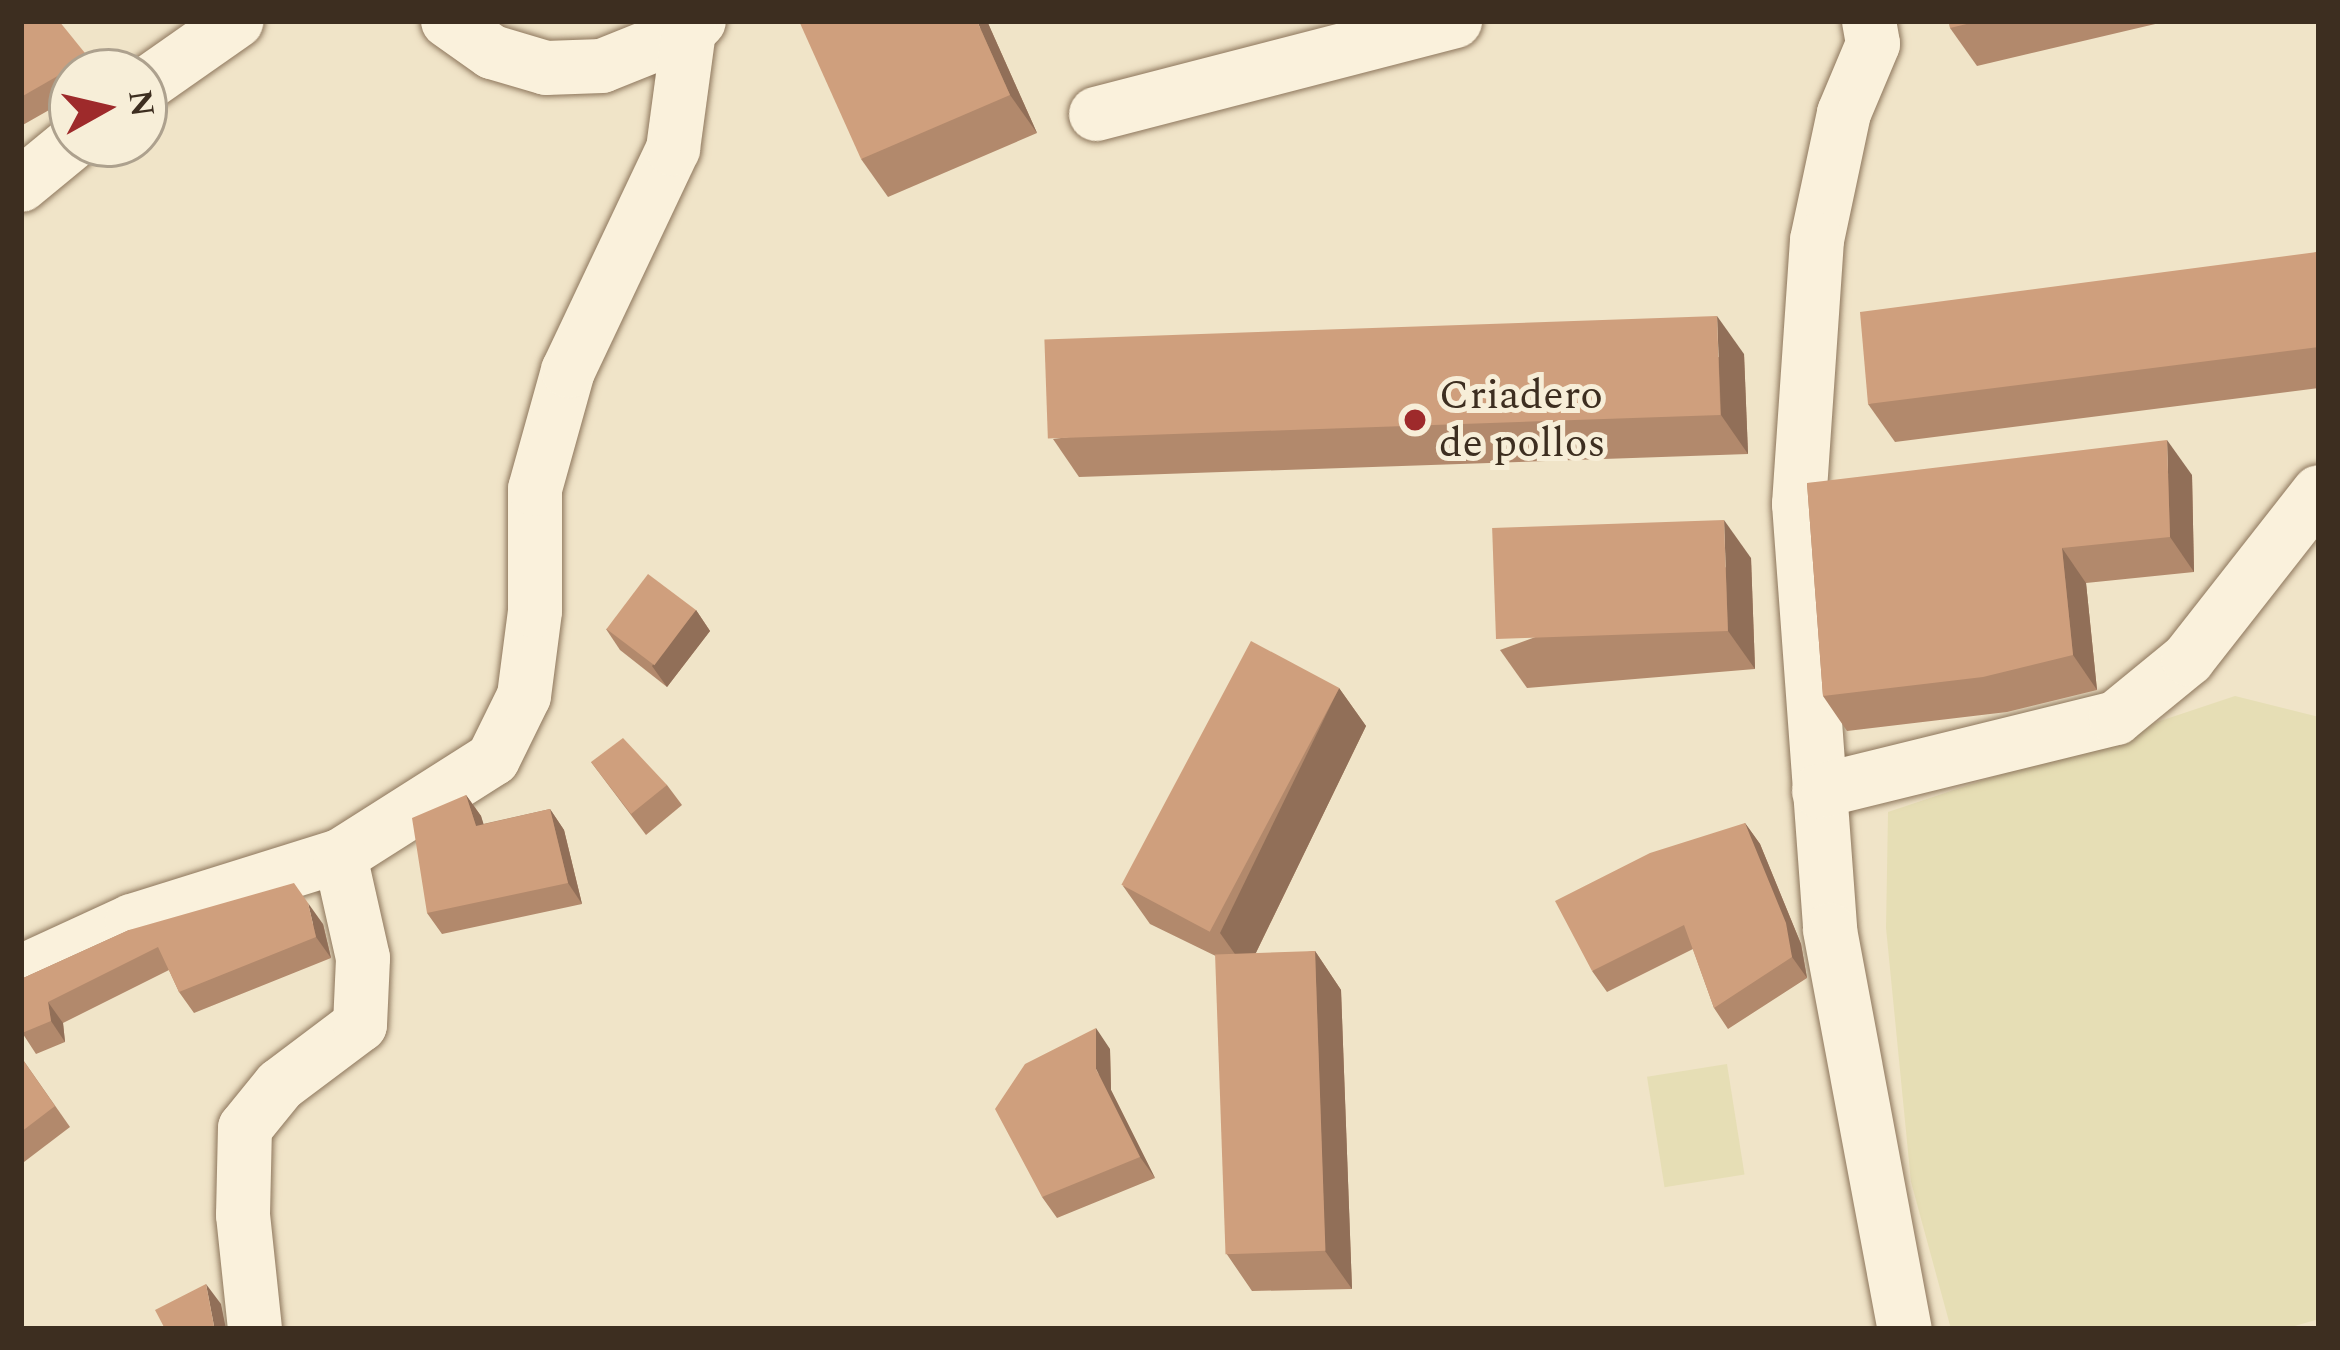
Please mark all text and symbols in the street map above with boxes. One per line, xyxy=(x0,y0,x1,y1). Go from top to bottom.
north arrow xyxy=(48,48,168,168)
text: N xyxy=(114,87,167,120)
place label: Criadero de pollos xyxy=(1439,371,1606,470)
marker: Criadero de pollos xyxy=(1402,407,1428,433)

